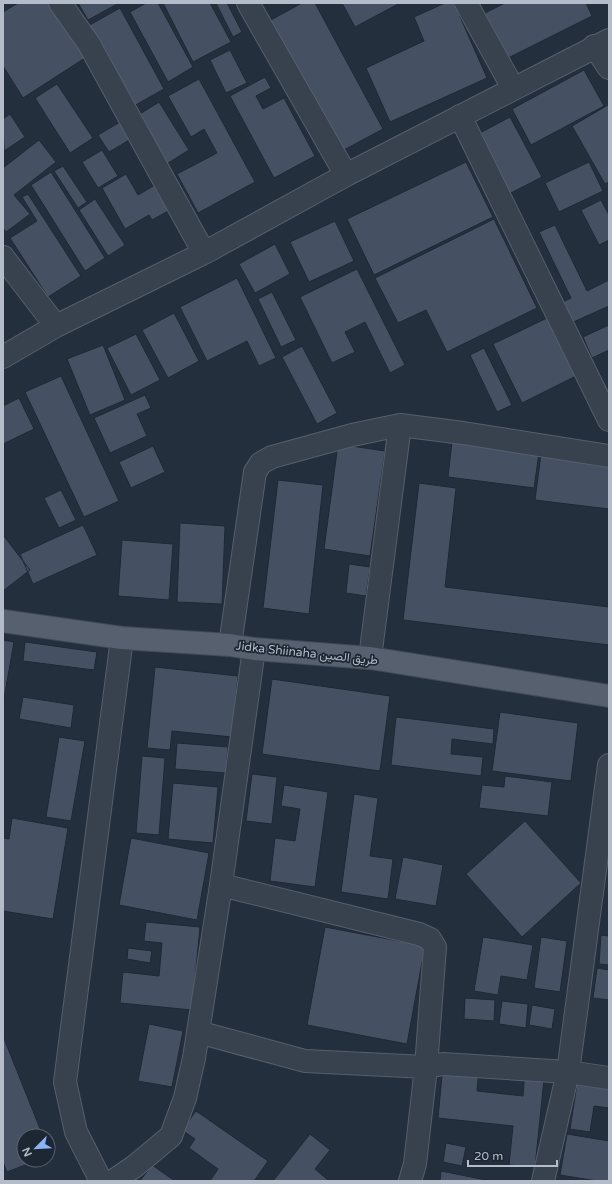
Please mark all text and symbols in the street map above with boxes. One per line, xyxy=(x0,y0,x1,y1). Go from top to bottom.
street label: Jidka Shiinaha طريق الصين xyxy=(235,639,379,668)
north arrow xyxy=(16,1128,56,1168)
scale bar xyxy=(468,1142,557,1168)
text: N xyxy=(20,1145,35,1159)
text: 20 m xyxy=(474,1149,503,1163)

